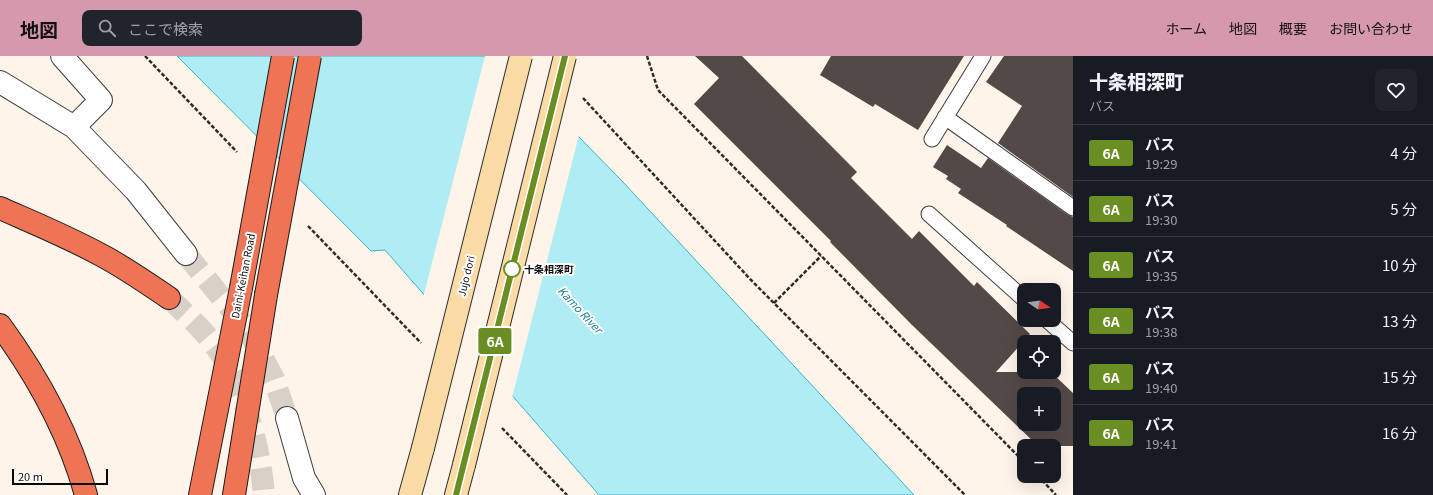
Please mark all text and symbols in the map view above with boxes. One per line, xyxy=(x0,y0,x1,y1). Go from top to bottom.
search box xyxy=(82,10,362,46)
text: 地図 xyxy=(20,15,58,42)
icon: search xyxy=(96,17,118,39)
text: ここで検索 xyxy=(128,18,203,39)
text: ホーム xyxy=(1165,18,1207,38)
text: 地図 xyxy=(1229,18,1257,38)
text: 概要 xyxy=(1279,18,1307,38)
text: お問い合わせ xyxy=(1329,18,1413,38)
text: 十条相深町 xyxy=(1089,67,1184,94)
button: heart xyxy=(1375,69,1417,111)
text: バス xyxy=(1089,96,1115,115)
text: バス xyxy=(1145,133,1175,154)
text: 4 分 xyxy=(1390,142,1417,163)
text: 6A xyxy=(1102,143,1120,163)
text: 19:29 xyxy=(1145,154,1177,173)
text: バス xyxy=(1145,189,1175,210)
text: 5 分 xyxy=(1390,198,1417,219)
text: 6A xyxy=(1102,199,1120,219)
text: 19:30 xyxy=(1145,210,1177,229)
street label: Daini-Keihan Road xyxy=(227,232,258,320)
text: バス xyxy=(1145,245,1175,266)
street label: Jujo dori xyxy=(453,254,478,298)
text: 10 分 xyxy=(1382,254,1417,275)
text: 6A xyxy=(1102,255,1120,275)
marker: 十条相深町 xyxy=(503,260,521,278)
place label: 十条相深町 xyxy=(524,261,574,276)
text: 19:35 xyxy=(1145,266,1177,285)
water label: Kamo River xyxy=(555,282,608,337)
north arrow xyxy=(1017,283,1061,327)
map controls xyxy=(1017,283,1061,483)
text: バス xyxy=(1145,301,1175,322)
text: 13 分 xyxy=(1382,310,1417,331)
text: 6A xyxy=(1102,311,1120,331)
text: 19:38 xyxy=(1145,322,1177,341)
line badge: 6A xyxy=(477,328,513,354)
text: 6A xyxy=(486,331,504,351)
button: locate xyxy=(1017,335,1061,379)
text: バス xyxy=(1145,357,1175,378)
text: 15 分 xyxy=(1382,366,1417,387)
text: 6A xyxy=(1102,367,1120,387)
text: 19:40 xyxy=(1145,378,1177,397)
button: + xyxy=(1017,387,1061,431)
text: バス xyxy=(1145,413,1175,434)
text: 16 分 xyxy=(1382,422,1417,443)
text: 6A xyxy=(1102,423,1120,443)
text: 19:41 xyxy=(1145,434,1177,453)
button: − xyxy=(1017,439,1061,483)
scale bar xyxy=(12,467,108,486)
text: 20 m xyxy=(18,468,43,484)

